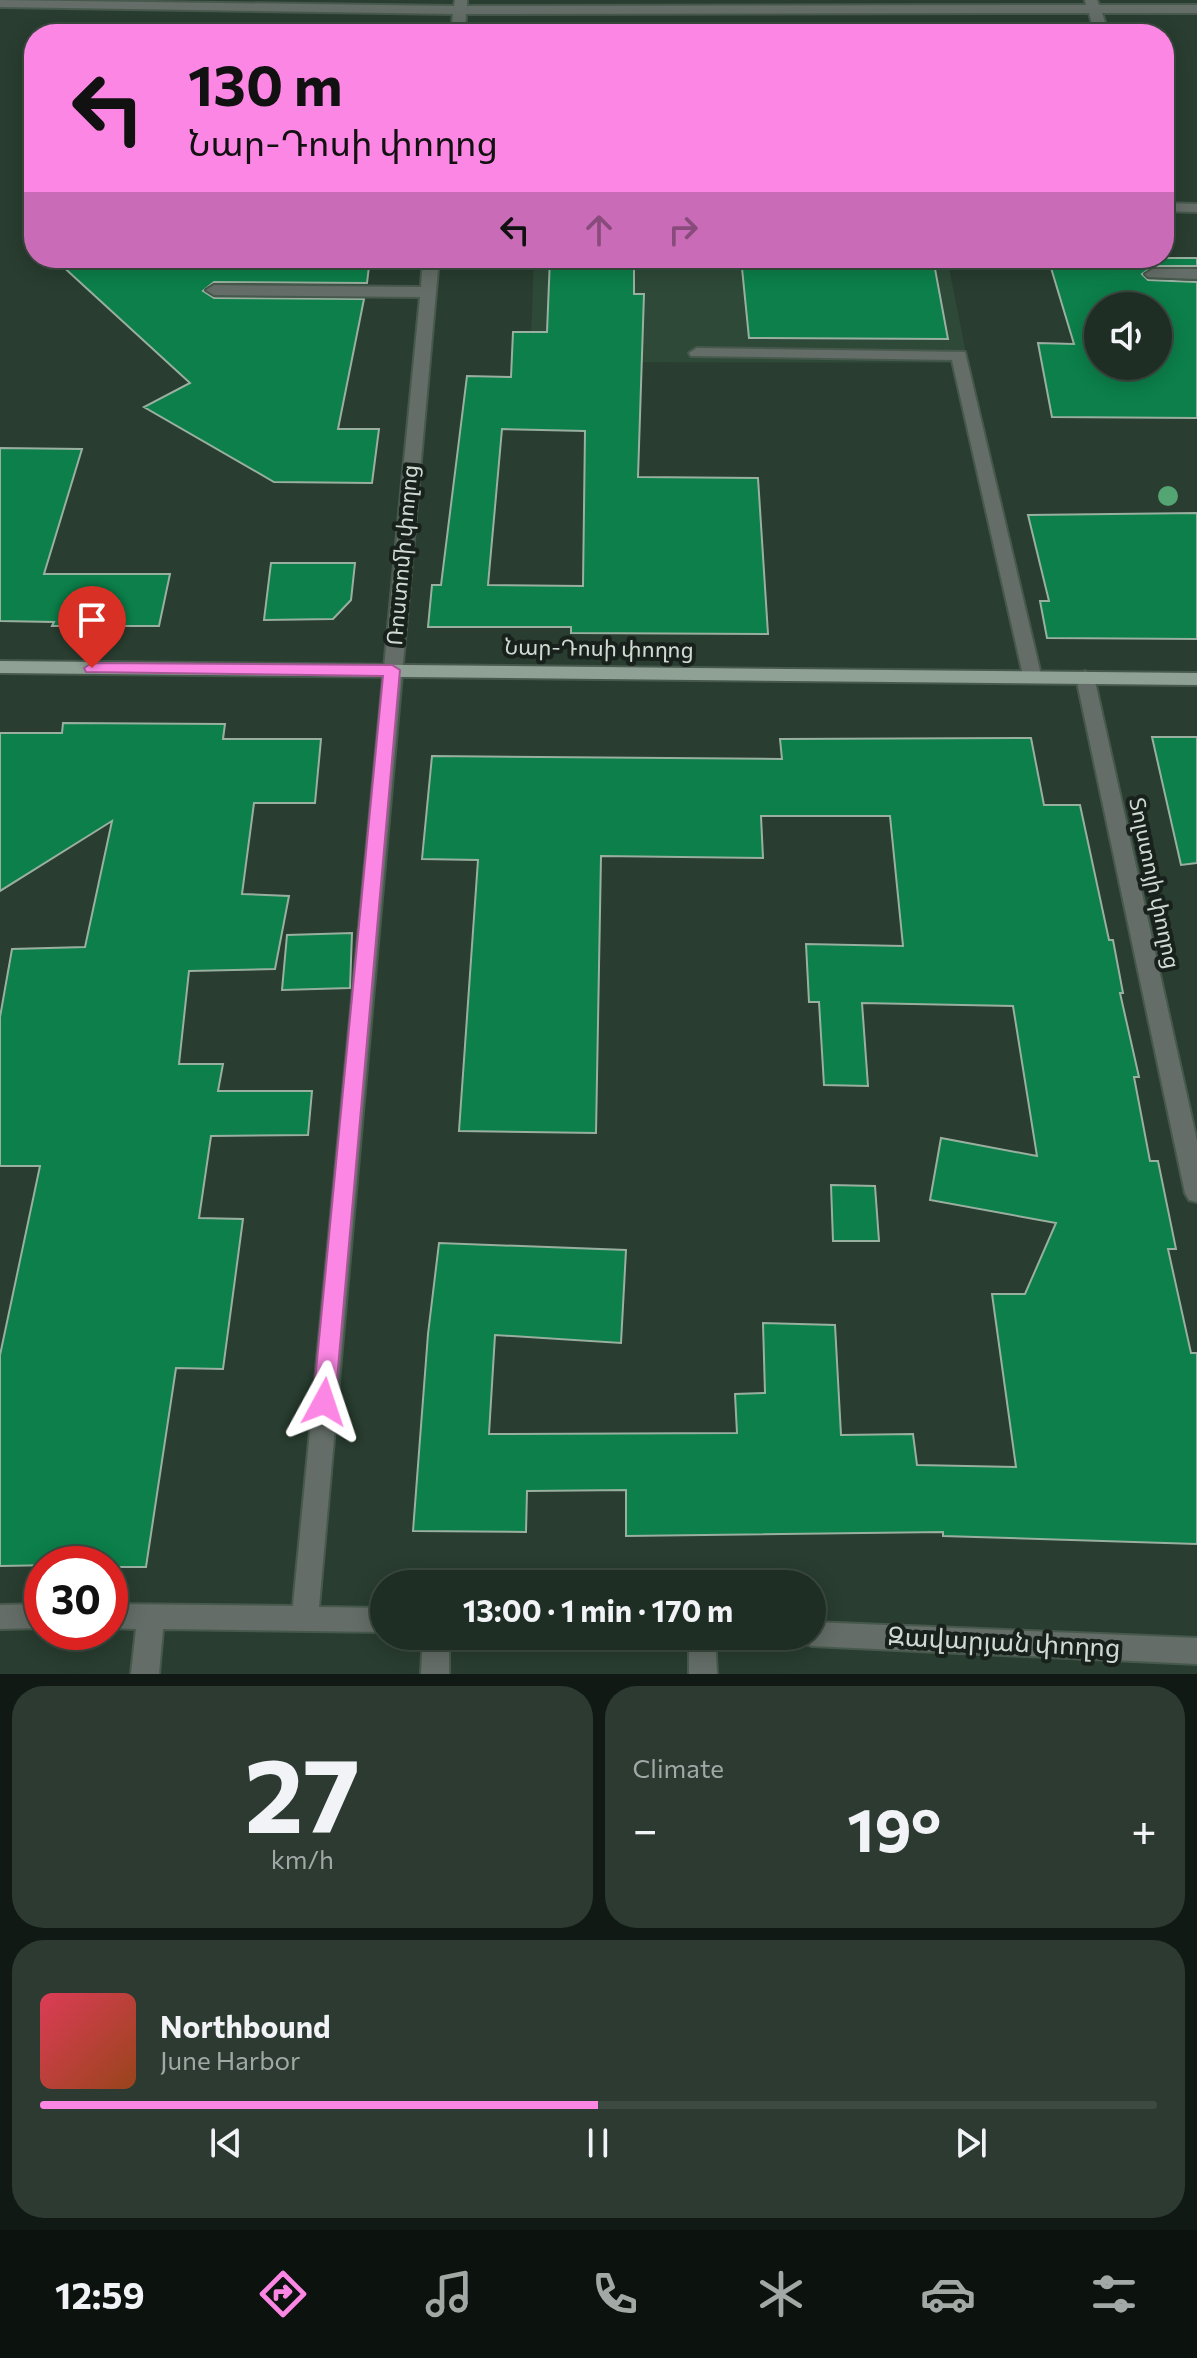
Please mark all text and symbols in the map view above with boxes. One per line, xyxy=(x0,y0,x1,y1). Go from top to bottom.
text: 130 m xyxy=(188,49,343,118)
icon: left xyxy=(56,56,160,160)
text: Նար-Դոսի փողոց xyxy=(188,119,498,163)
icon: left xyxy=(493,208,537,252)
icon: ahead xyxy=(577,208,621,252)
icon: right xyxy=(661,208,705,252)
map controls xyxy=(1084,292,1172,380)
button: sound xyxy=(1084,292,1172,380)
street label: Ռոստոմի փողոց xyxy=(380,464,423,646)
pin xyxy=(58,586,126,668)
icon: arrive xyxy=(70,598,114,642)
street label: Նար-Դոսի փողոց xyxy=(504,632,694,663)
street label: Տոլստոյի փողոց xyxy=(1124,795,1187,971)
position arrow xyxy=(282,1360,366,1444)
speed limit sign: 30 xyxy=(24,1546,128,1650)
text: 13:00 · 1 min · 170 m xyxy=(463,1591,733,1628)
street label: Զավարյան փողոց xyxy=(887,1619,1121,1663)
text: 27 xyxy=(244,1727,360,1854)
text: Climate xyxy=(633,1752,724,1783)
text: 19° xyxy=(847,1791,941,1864)
text: − xyxy=(633,1801,658,1855)
text: + xyxy=(1131,1801,1157,1855)
text: km/h xyxy=(271,1843,334,1874)
text: Northbound xyxy=(160,2007,331,2044)
text: June Harbor xyxy=(160,2044,300,2075)
icon: previous xyxy=(204,2121,248,2165)
icon: pause xyxy=(576,2121,620,2165)
icon: next xyxy=(949,2121,993,2165)
icon: directions xyxy=(255,2266,311,2322)
icon: music xyxy=(421,2266,477,2322)
icon: phone xyxy=(587,2266,643,2322)
icon: climate xyxy=(753,2266,809,2322)
icon: car xyxy=(920,2266,976,2322)
icon: filters xyxy=(1086,2266,1142,2322)
text: 12:59 xyxy=(55,2272,145,2316)

